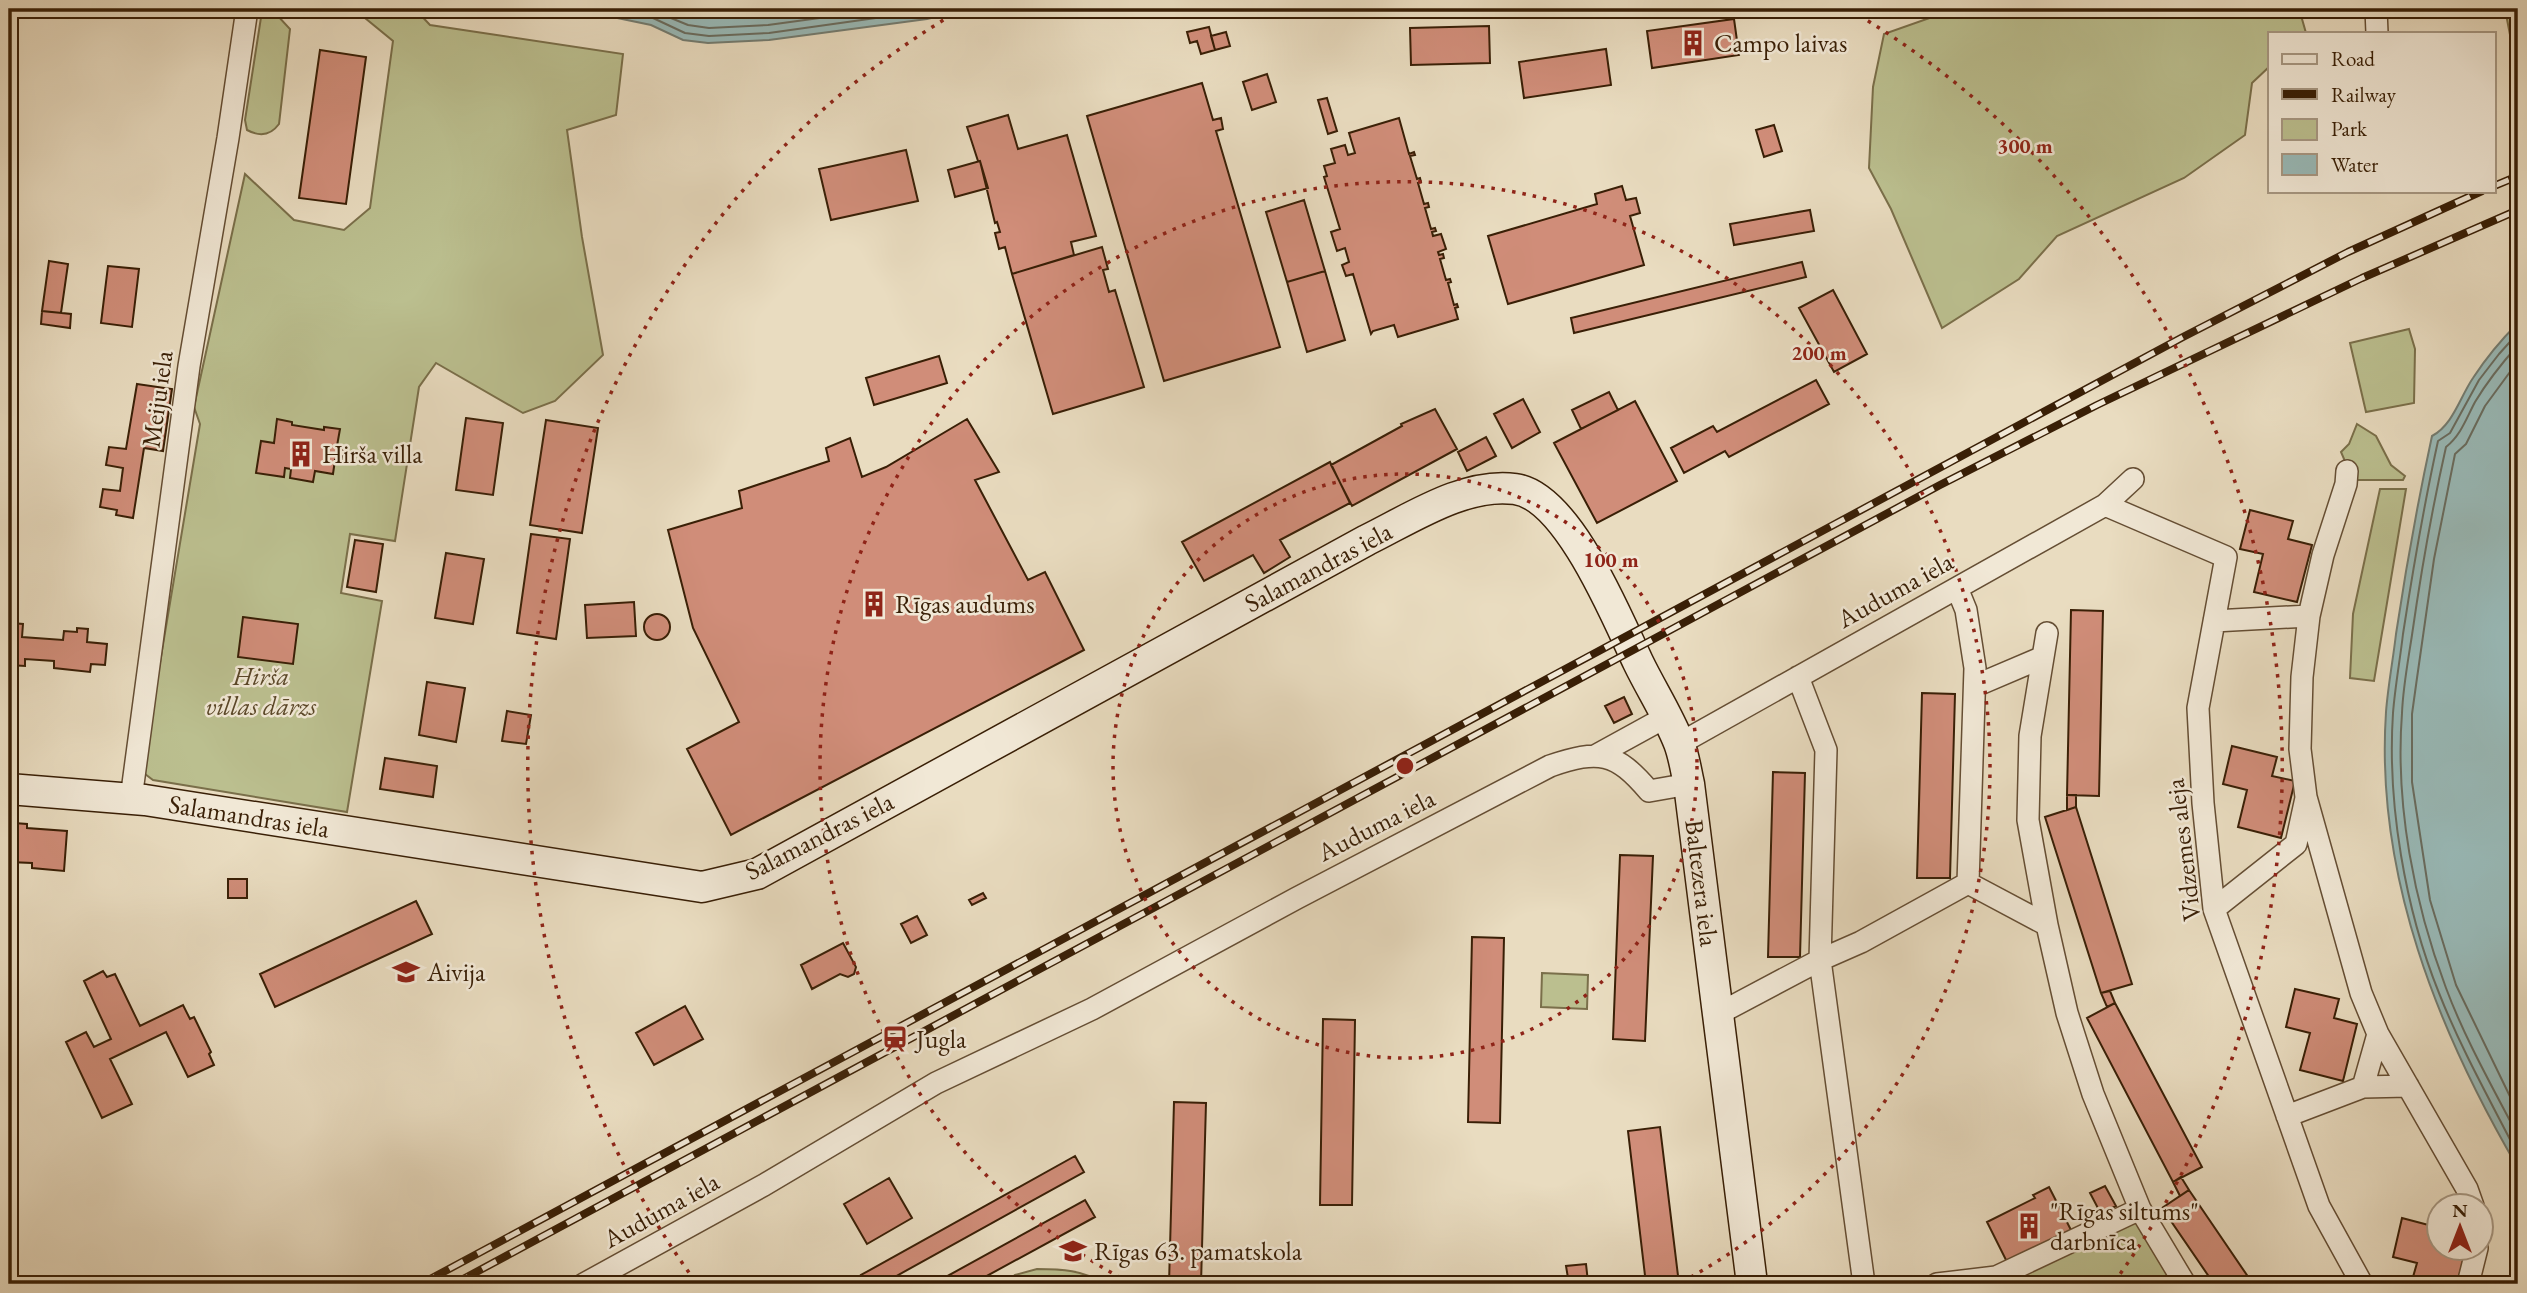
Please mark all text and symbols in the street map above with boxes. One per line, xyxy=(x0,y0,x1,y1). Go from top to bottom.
place label: Campo laivas xyxy=(1714,26,1847,60)
building icon: Campo laivas xyxy=(1678,28,1708,58)
legend xyxy=(2268,32,2496,192)
text: Road xyxy=(2331,45,2375,72)
text: Railway xyxy=(2331,81,2397,108)
text: Park xyxy=(2331,115,2368,142)
text: 300 m xyxy=(1997,132,2053,159)
text: Water xyxy=(2331,151,2378,178)
text: 200 m xyxy=(1791,339,1847,366)
street label: Meiju iela xyxy=(133,348,181,450)
place label: Hirša villa xyxy=(322,437,423,471)
building icon: Hirša villa xyxy=(286,439,316,469)
street label: Salamandras iela xyxy=(1238,514,1398,620)
street label: Auduma iela xyxy=(1830,544,1960,636)
text: 100 m xyxy=(1583,546,1639,573)
place label: Rīgas audums xyxy=(895,587,1035,621)
building icon: Rīgas audums xyxy=(859,589,889,619)
park label: Hirša villas dārzs xyxy=(206,659,317,723)
centre of rings xyxy=(1393,754,1417,778)
street label: Vidzemes aleja xyxy=(2157,776,2209,923)
street label: Auduma iela xyxy=(1311,781,1441,870)
street label: Salamandras iela xyxy=(739,784,900,888)
street label: Salamandras iela xyxy=(166,787,332,846)
street label: Baltezera iela xyxy=(1677,818,1727,949)
place label: Aivija xyxy=(426,955,486,989)
school or university icon: Aivija xyxy=(391,957,421,987)
place label: Jugla xyxy=(914,1022,967,1056)
station icon: Jugla xyxy=(880,1024,910,1054)
street label: Auduma iela xyxy=(596,1164,726,1256)
north arrow xyxy=(2426,1192,2496,1262)
place label: "Rīgas siltums" darbnīca xyxy=(2050,1194,2199,1258)
text: N xyxy=(2452,1198,2468,1223)
building icon: "Rīgas siltums" darbnīca xyxy=(2014,1211,2044,1241)
place label: Rīgas 63. pamatskola xyxy=(1094,1234,1303,1268)
school or university icon: Rīgas 63. pamatskola xyxy=(1058,1236,1088,1266)

